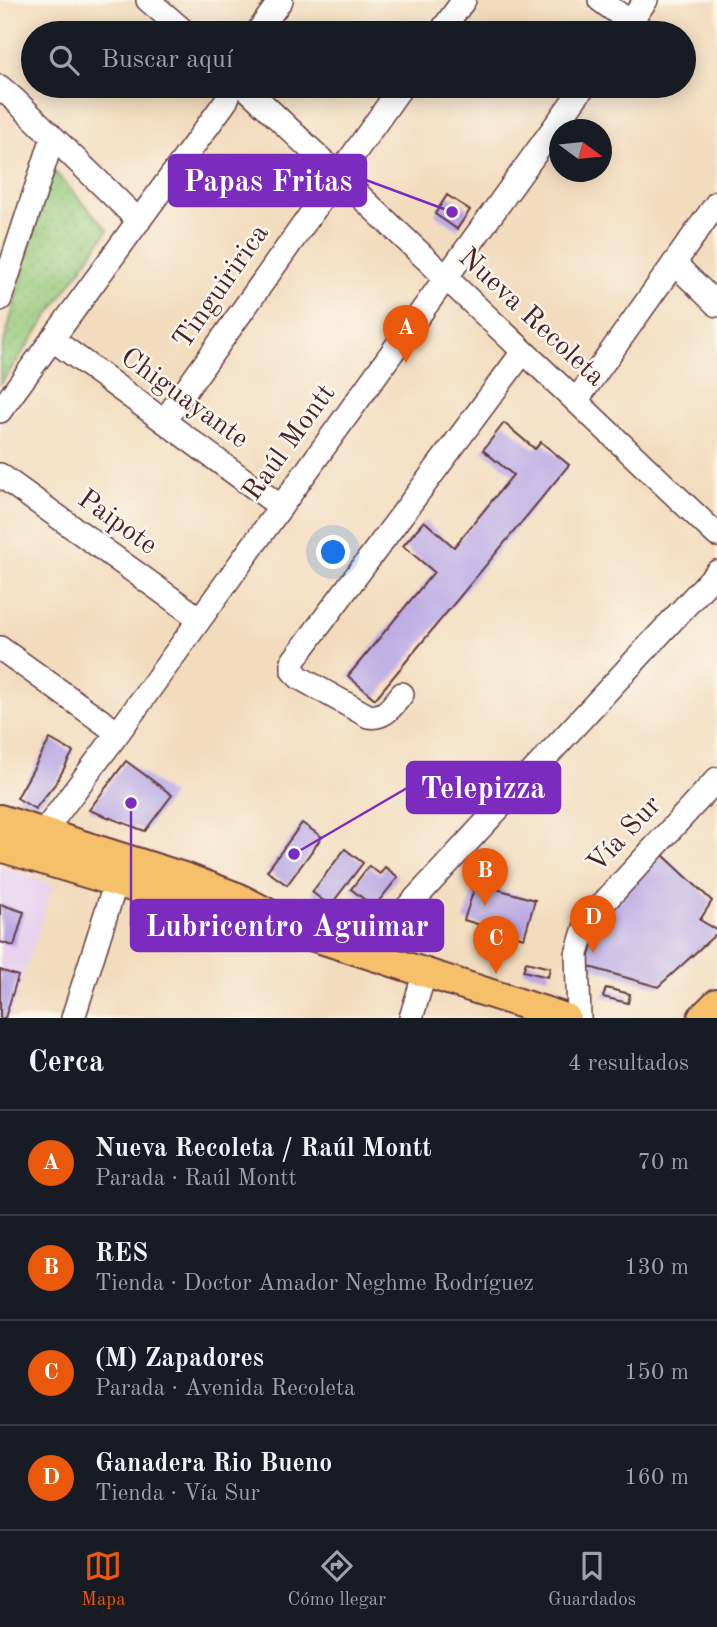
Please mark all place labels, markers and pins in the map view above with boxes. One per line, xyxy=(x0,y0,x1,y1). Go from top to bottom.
callout: Papas Fritas xyxy=(169,155,366,206)
pin: A xyxy=(383,305,429,363)
callout: Telepizza xyxy=(407,762,560,813)
pin: B xyxy=(462,848,508,906)
pin: D xyxy=(570,895,616,953)
callout: Lubricentro Aguimar xyxy=(131,900,443,951)
pin: C xyxy=(473,916,519,974)

